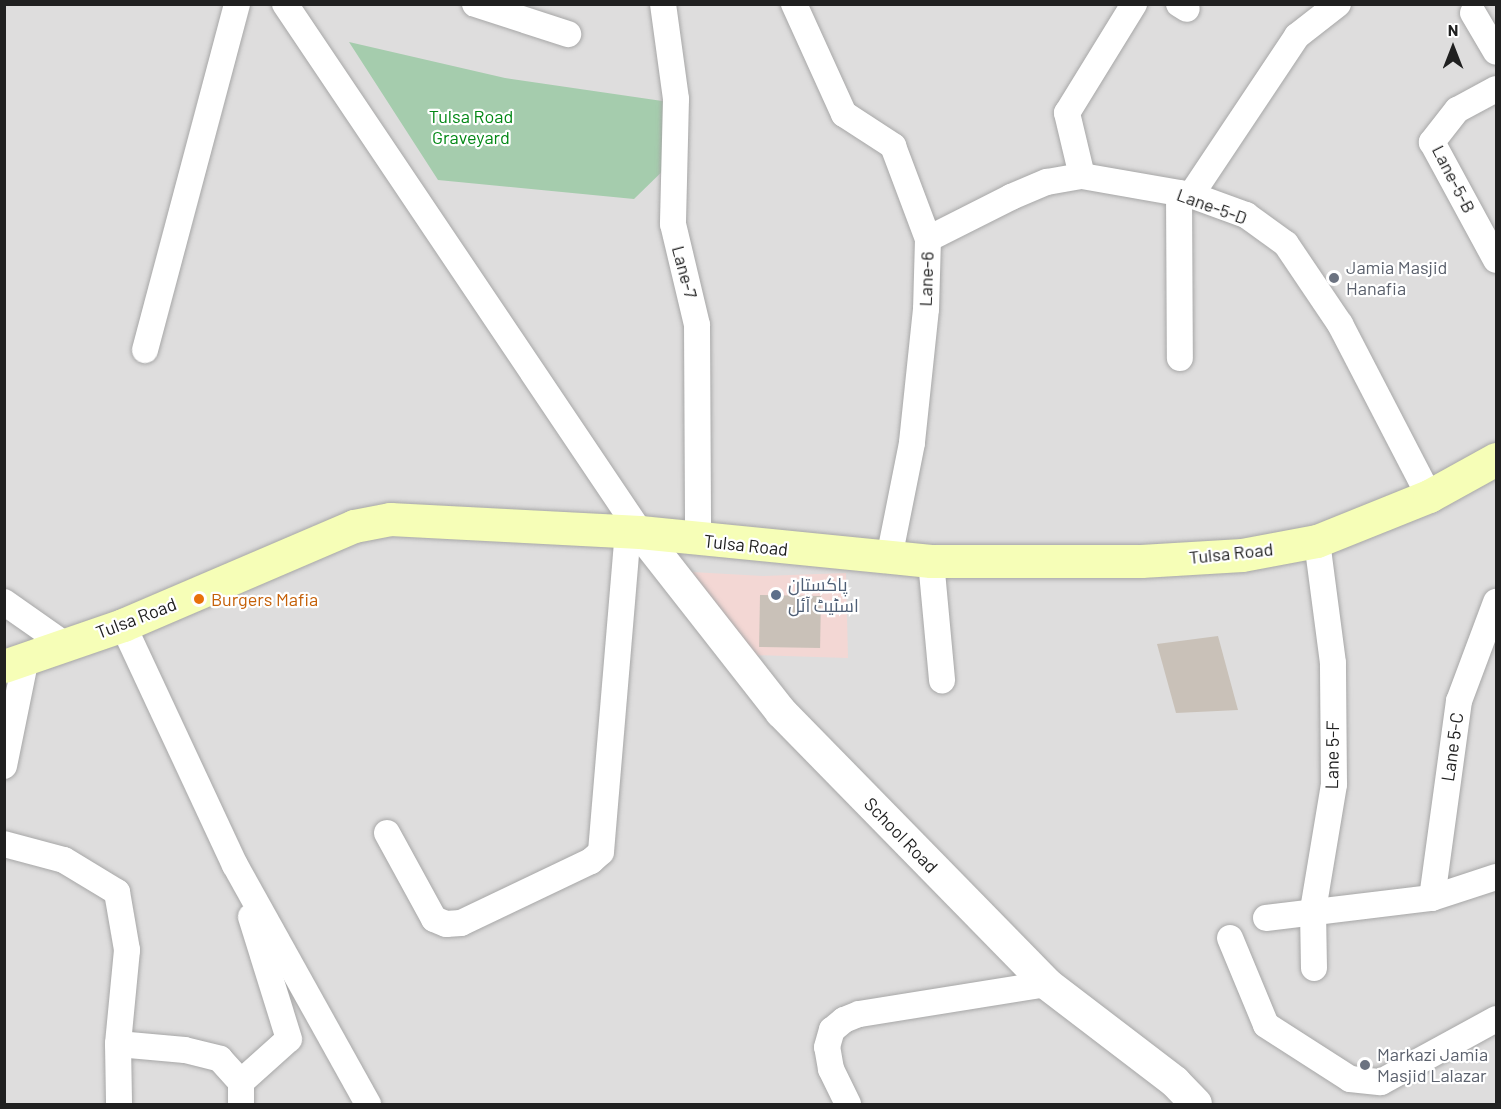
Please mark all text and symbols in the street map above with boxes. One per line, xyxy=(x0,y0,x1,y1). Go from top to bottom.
north arrow xyxy=(1423,18,1483,78)
text: N xyxy=(1448,20,1458,39)
park label: Tulsa Road Graveyard xyxy=(429,106,513,148)
street label: Lane-5-B xyxy=(1428,141,1480,217)
street label: Lane-5-D xyxy=(1174,183,1250,229)
street label: Lane-7 xyxy=(668,243,702,301)
street label: Lane-6 xyxy=(914,251,938,307)
place label: Jamia Masjid Hanafia xyxy=(1346,257,1447,300)
marker: Jamia Masjid Hanafia xyxy=(1327,271,1341,285)
street label: Tulsa Road xyxy=(703,530,789,560)
street label: Tulsa Road xyxy=(1188,538,1274,568)
place label: پاکستان اسٹیٹ آئل xyxy=(788,574,859,616)
place label: Burgers Mafia xyxy=(211,588,318,610)
marker: پاکستان اسٹیٹ آئل xyxy=(769,588,783,602)
marker: Burgers Mafia xyxy=(192,592,206,606)
street label: Tulsa Road xyxy=(93,593,179,643)
street label: Lane 5-C xyxy=(1436,711,1468,783)
street label: Lane 5-F xyxy=(1321,720,1343,790)
street label: School Road xyxy=(860,793,942,877)
place label: Markazi Jamia Masjid Lalazar xyxy=(1377,1044,1488,1086)
marker: Markazi Jamia Masjid Lalazar xyxy=(1358,1058,1372,1072)

